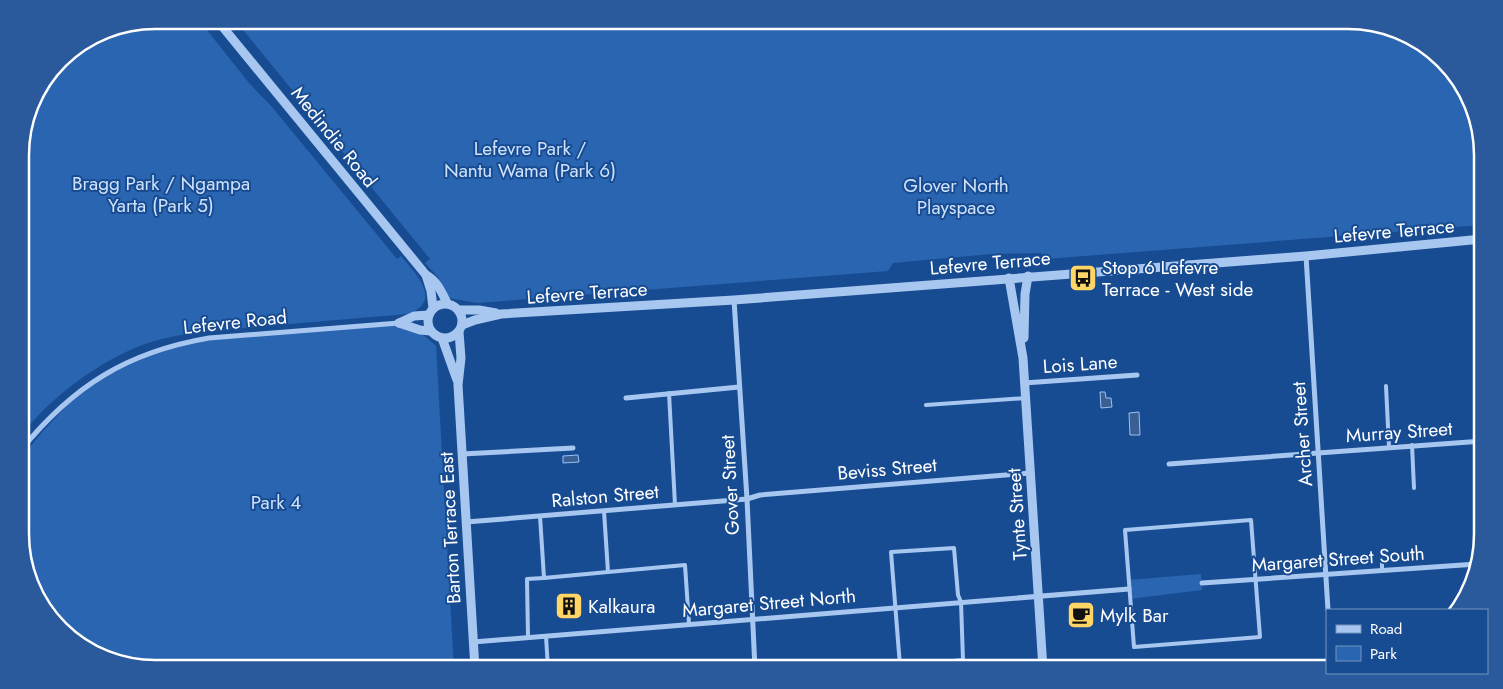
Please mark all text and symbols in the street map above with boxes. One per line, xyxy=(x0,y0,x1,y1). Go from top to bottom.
street label: Medindie Road xyxy=(285,81,383,193)
park label: Lefevre Park / Nantu Wama (Park 6) xyxy=(444,135,616,184)
park label: Bragg Park / Ngampa Yarta (Park 5) xyxy=(72,170,250,219)
park label: Glover North Playspace xyxy=(903,172,1009,221)
street label: Lefevre Terrace xyxy=(1332,212,1456,250)
street label: Lefevre Terrace xyxy=(928,244,1052,282)
place label: Stop 6 Lefevre Terrace - West side xyxy=(1102,254,1254,303)
bus stop icon: Stop 6 Lefevre Terrace - West side xyxy=(1068,263,1098,293)
street label: Lefevre Terrace xyxy=(526,275,649,311)
street label: Lefevre Road xyxy=(182,303,288,341)
street label: Lois Lane xyxy=(1042,348,1118,380)
street label: Archer Street xyxy=(1285,380,1319,487)
street label: Murray Street xyxy=(1345,415,1454,449)
street label: Gover Street xyxy=(714,434,746,536)
street label: Barton Terrace East xyxy=(433,451,467,605)
street label: Beviss Street xyxy=(836,451,938,487)
street label: Tynte Street xyxy=(1000,467,1034,561)
street label: Ralston Street xyxy=(550,478,660,514)
park label: Park 4 xyxy=(251,489,301,516)
street label: Margaret Street South xyxy=(1251,539,1425,579)
street label: Margaret Street North xyxy=(681,582,857,624)
building icon: Kalkaura xyxy=(554,591,584,621)
place label: Kalkaura xyxy=(588,593,655,620)
cafe icon: Mylk Bar xyxy=(1066,600,1096,630)
place label: Mylk Bar xyxy=(1100,602,1169,629)
legend xyxy=(1326,609,1488,674)
text: Road xyxy=(1370,618,1402,640)
text: Park xyxy=(1370,643,1397,665)

